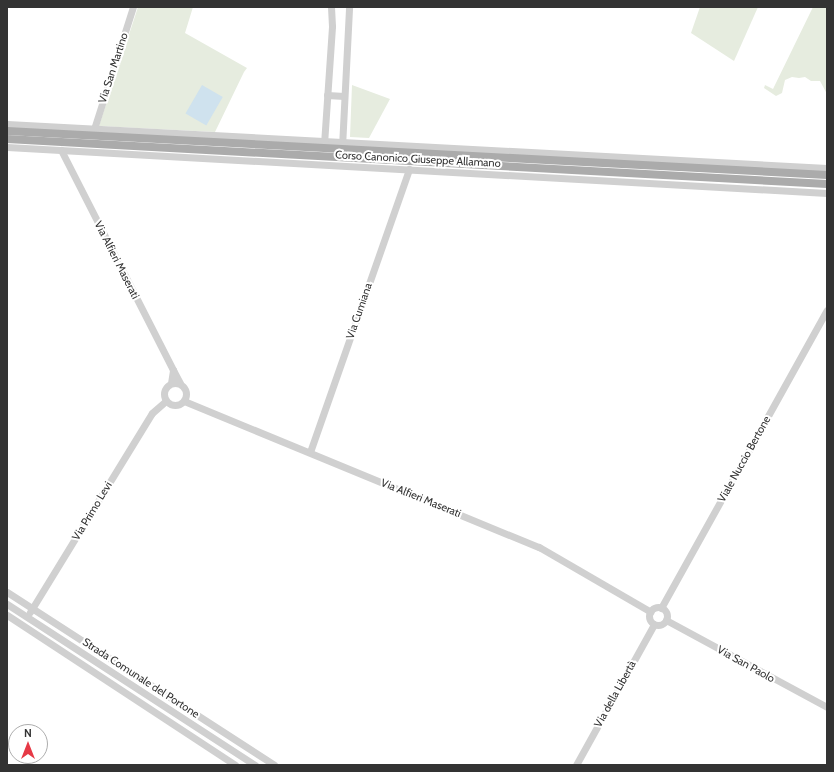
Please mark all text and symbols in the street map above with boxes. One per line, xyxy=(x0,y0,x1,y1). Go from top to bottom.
street label: Via San Martino xyxy=(95,31,131,105)
street label: Corso Canonico Giuseppe Allamano xyxy=(335,148,501,170)
street label: Via Alfieri Maserati xyxy=(92,219,142,301)
street label: Via Cumiana xyxy=(343,281,375,341)
street label: Viale Nuccio Bertone xyxy=(715,413,773,505)
street label: Via Alfieri Maserati xyxy=(379,476,463,520)
street label: Via Primo Levi xyxy=(69,479,115,543)
street label: Strada Comunale del Portone xyxy=(80,635,202,721)
street label: Via San Paolo xyxy=(715,643,777,685)
street label: Via della Libertà xyxy=(591,658,639,730)
north arrow xyxy=(8,724,48,764)
text: N xyxy=(24,726,32,740)

